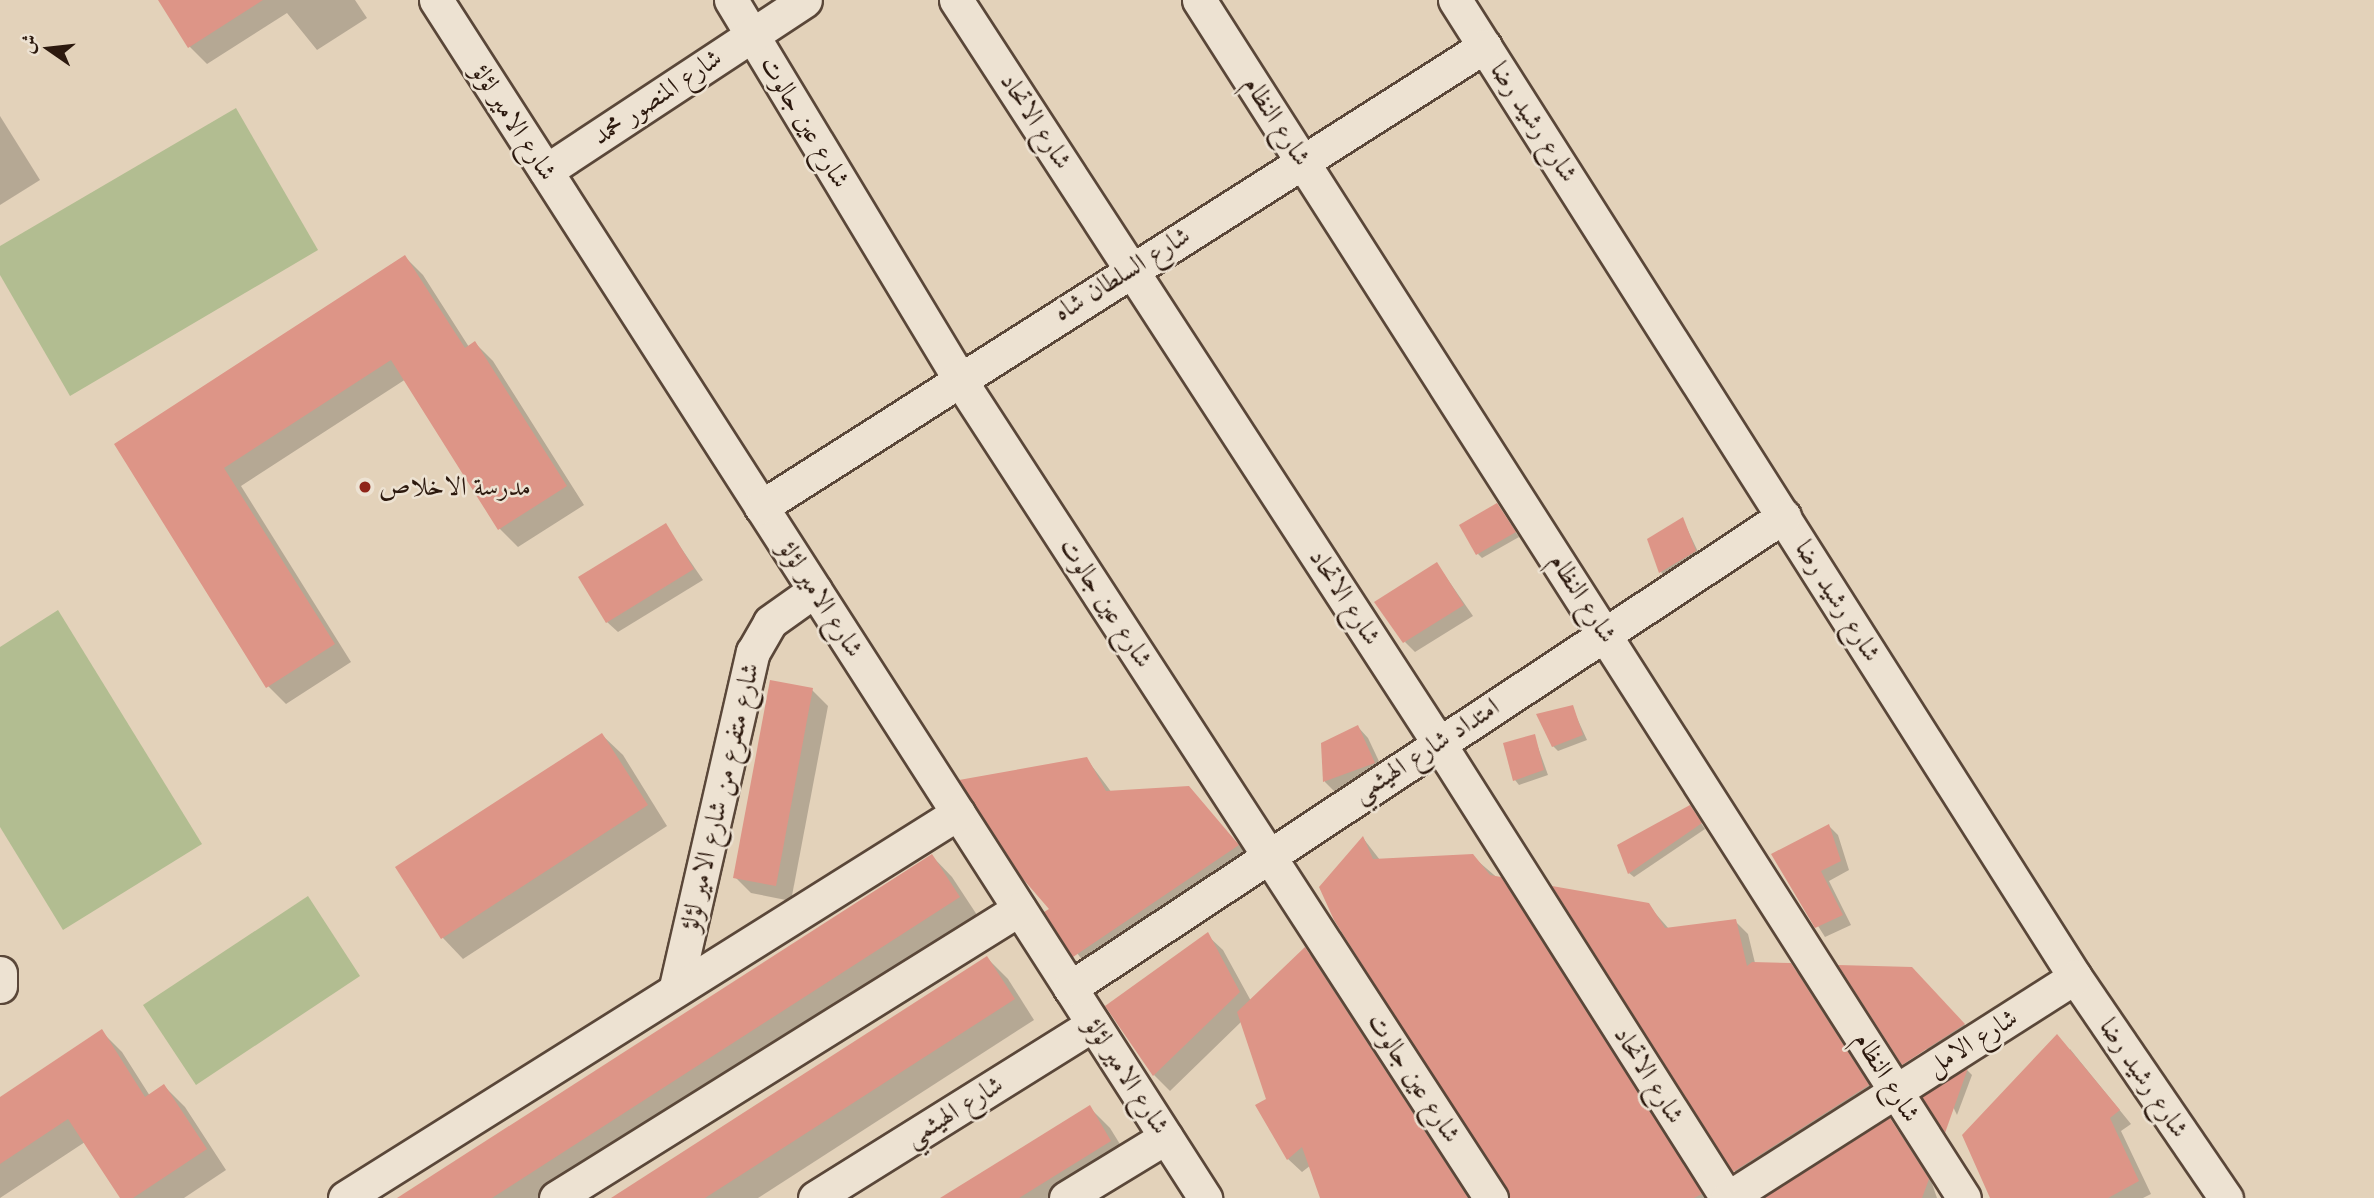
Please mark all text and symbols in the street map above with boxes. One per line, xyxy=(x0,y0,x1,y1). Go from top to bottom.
north arrow xyxy=(14,14,84,84)
text: ش xyxy=(14,32,44,56)
street label: شارع المنصور محمد xyxy=(586,42,728,152)
street label: شارع عين جالوت xyxy=(753,50,857,194)
street label: شارع رشيد رضا xyxy=(1484,56,1584,188)
street label: شارع الامير لؤلؤ xyxy=(465,58,563,186)
street label: شارع الاتحاد xyxy=(993,67,1079,175)
street label: شارع النظام xyxy=(1236,70,1318,172)
street label: شارع السلطان شاه xyxy=(1048,220,1196,328)
place label: مدرسة الاخلاص xyxy=(379,471,531,503)
marker: مدرسة الاخلاص xyxy=(357,479,373,495)
street label: شارع عين جالوت xyxy=(1053,532,1159,674)
street label: شارع الامير لؤلؤ xyxy=(772,535,870,663)
street label: شارع رشيد رضا xyxy=(1788,535,1888,667)
street label: شارع الاتحاد xyxy=(1302,543,1388,651)
street label: شارع النظام xyxy=(1542,547,1624,649)
street label: شارع متفرع من شارع الامير لؤلؤ xyxy=(674,660,766,934)
street label: امتداد شارع الهيثمي xyxy=(1347,691,1505,809)
street label: شارع الامل xyxy=(1921,1002,2023,1082)
street label: شارع عين جالوت xyxy=(1361,1007,1467,1149)
street label: شارع الامير لؤلؤ xyxy=(1078,1012,1176,1140)
street label: شارع رشيد رضا xyxy=(2093,1012,2195,1144)
street label: شارع الاتحاد xyxy=(1607,1021,1691,1129)
street label: شارع النظام xyxy=(1847,1026,1927,1128)
street label: شارع الهيثمي xyxy=(899,1069,1009,1153)

